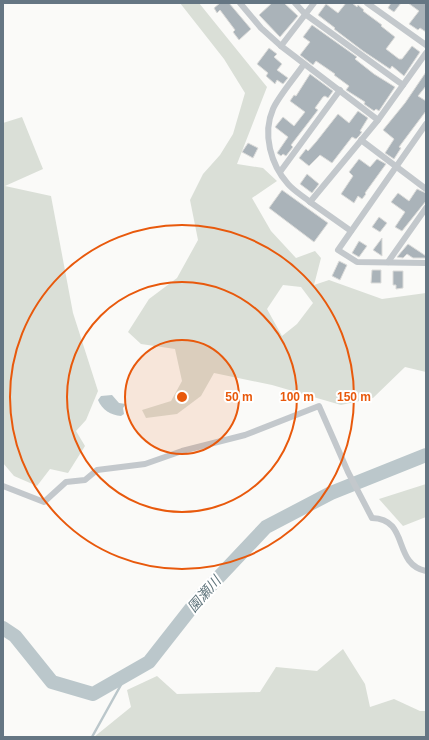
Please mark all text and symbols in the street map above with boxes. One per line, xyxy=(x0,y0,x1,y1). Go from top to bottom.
centre of rings xyxy=(175,390,189,404)
text: 50 m xyxy=(225,390,253,404)
text: 100 m xyxy=(280,390,314,404)
text: 150 m xyxy=(337,390,371,404)
water label: 園瀬川 xyxy=(184,571,225,615)

